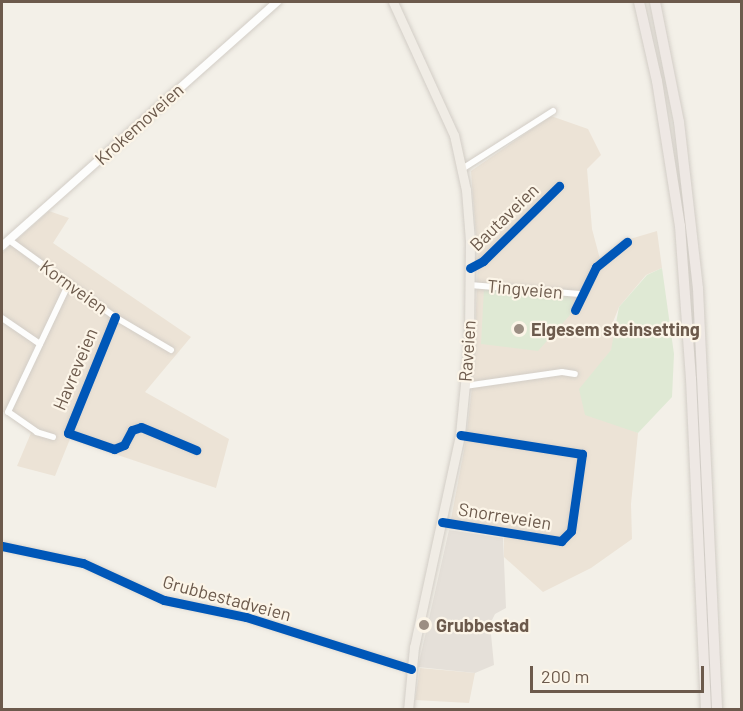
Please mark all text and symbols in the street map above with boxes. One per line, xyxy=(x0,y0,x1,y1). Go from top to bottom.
street label: Krokemoveien xyxy=(90,79,188,169)
street label: Bautaveien xyxy=(465,179,543,255)
street label: Kornveien xyxy=(36,255,112,319)
street label: Tingveien xyxy=(486,275,564,303)
place label: Elgesem steinsetting xyxy=(531,318,700,340)
street label: Raveien xyxy=(454,319,480,383)
marker: Elgesem steinsetting xyxy=(512,322,526,336)
street label: Havreveien xyxy=(48,325,102,413)
street label: Snorreveien xyxy=(457,498,553,534)
street label: Grubbestadveien xyxy=(160,570,294,626)
place label: Grubbestad xyxy=(436,614,529,636)
marker: Grubbestad xyxy=(417,618,431,632)
scale bar xyxy=(533,654,707,692)
text: 200 m xyxy=(541,665,589,687)

